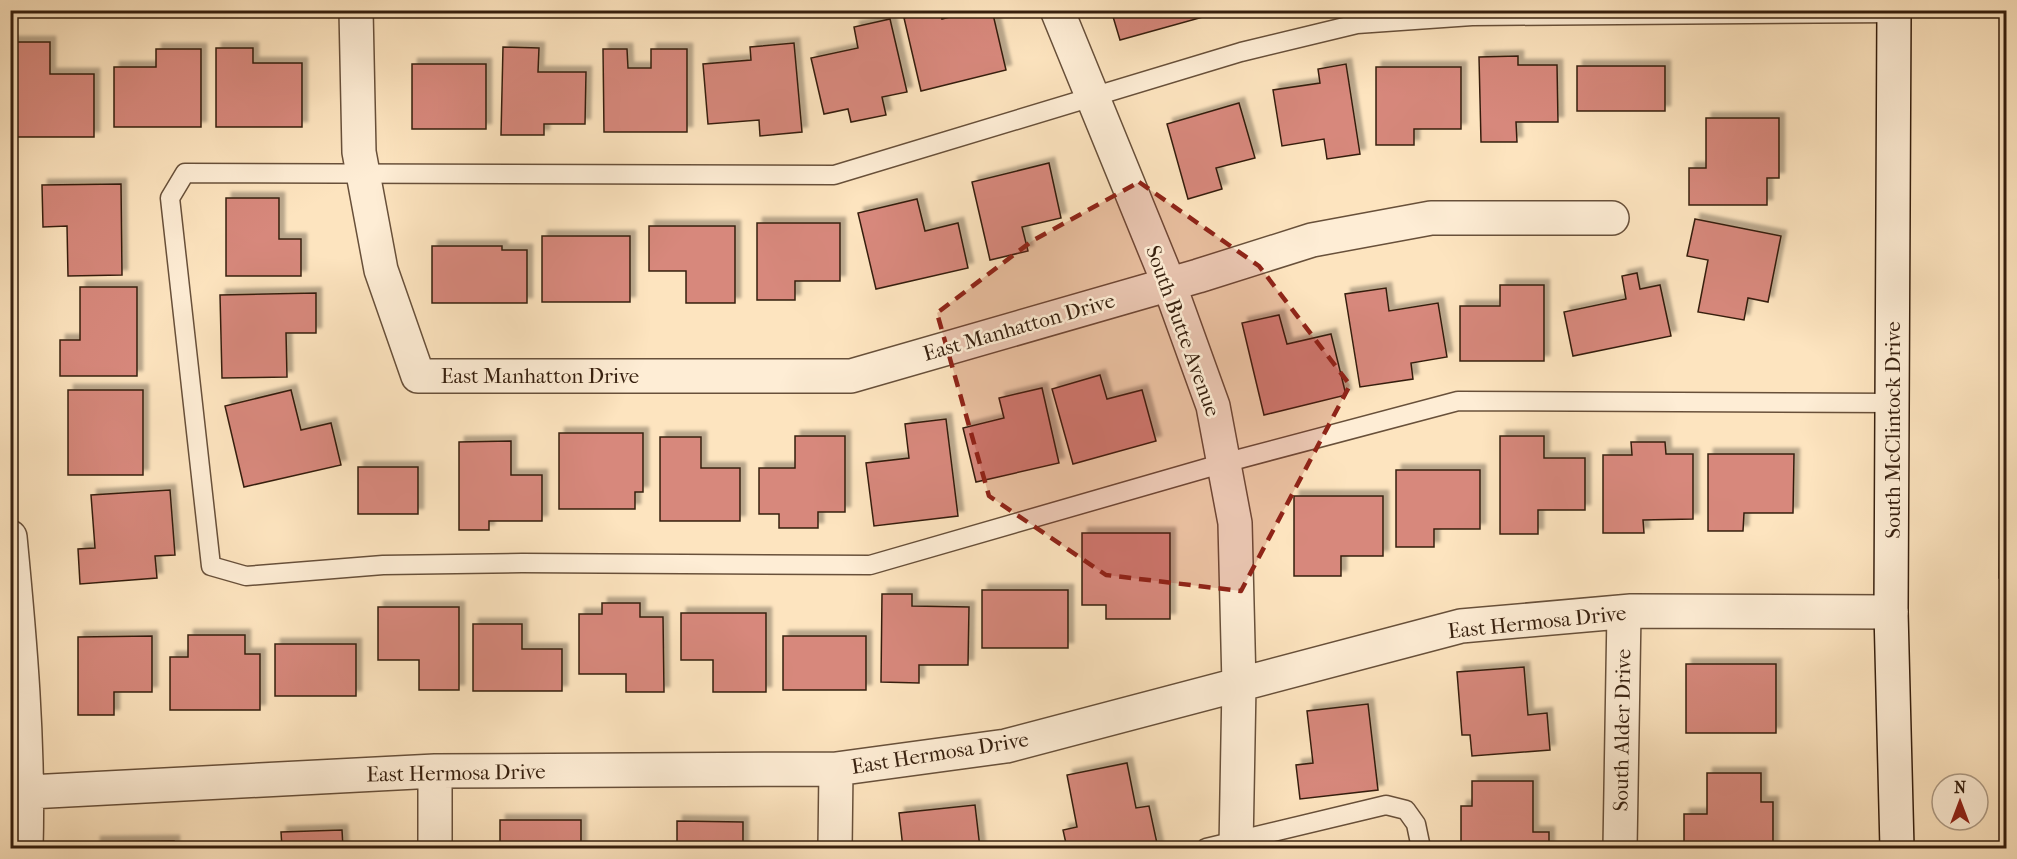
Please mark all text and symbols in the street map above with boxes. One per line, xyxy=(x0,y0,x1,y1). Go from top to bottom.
street label: South Butte Avenue xyxy=(1141,242,1225,420)
street label: East Manhatton Drive xyxy=(920,288,1118,366)
street label: South McClintock Drive xyxy=(1881,321,1905,539)
street label: East Manhatton Drive xyxy=(441,364,639,388)
street label: East Hermosa Drive xyxy=(1447,601,1627,643)
street label: South Alder Drive xyxy=(1609,648,1635,812)
street label: East Hermosa Drive xyxy=(850,727,1030,779)
street label: East Hermosa Drive xyxy=(366,759,546,787)
north arrow xyxy=(1930,772,1990,832)
text: N xyxy=(1954,778,1967,797)

